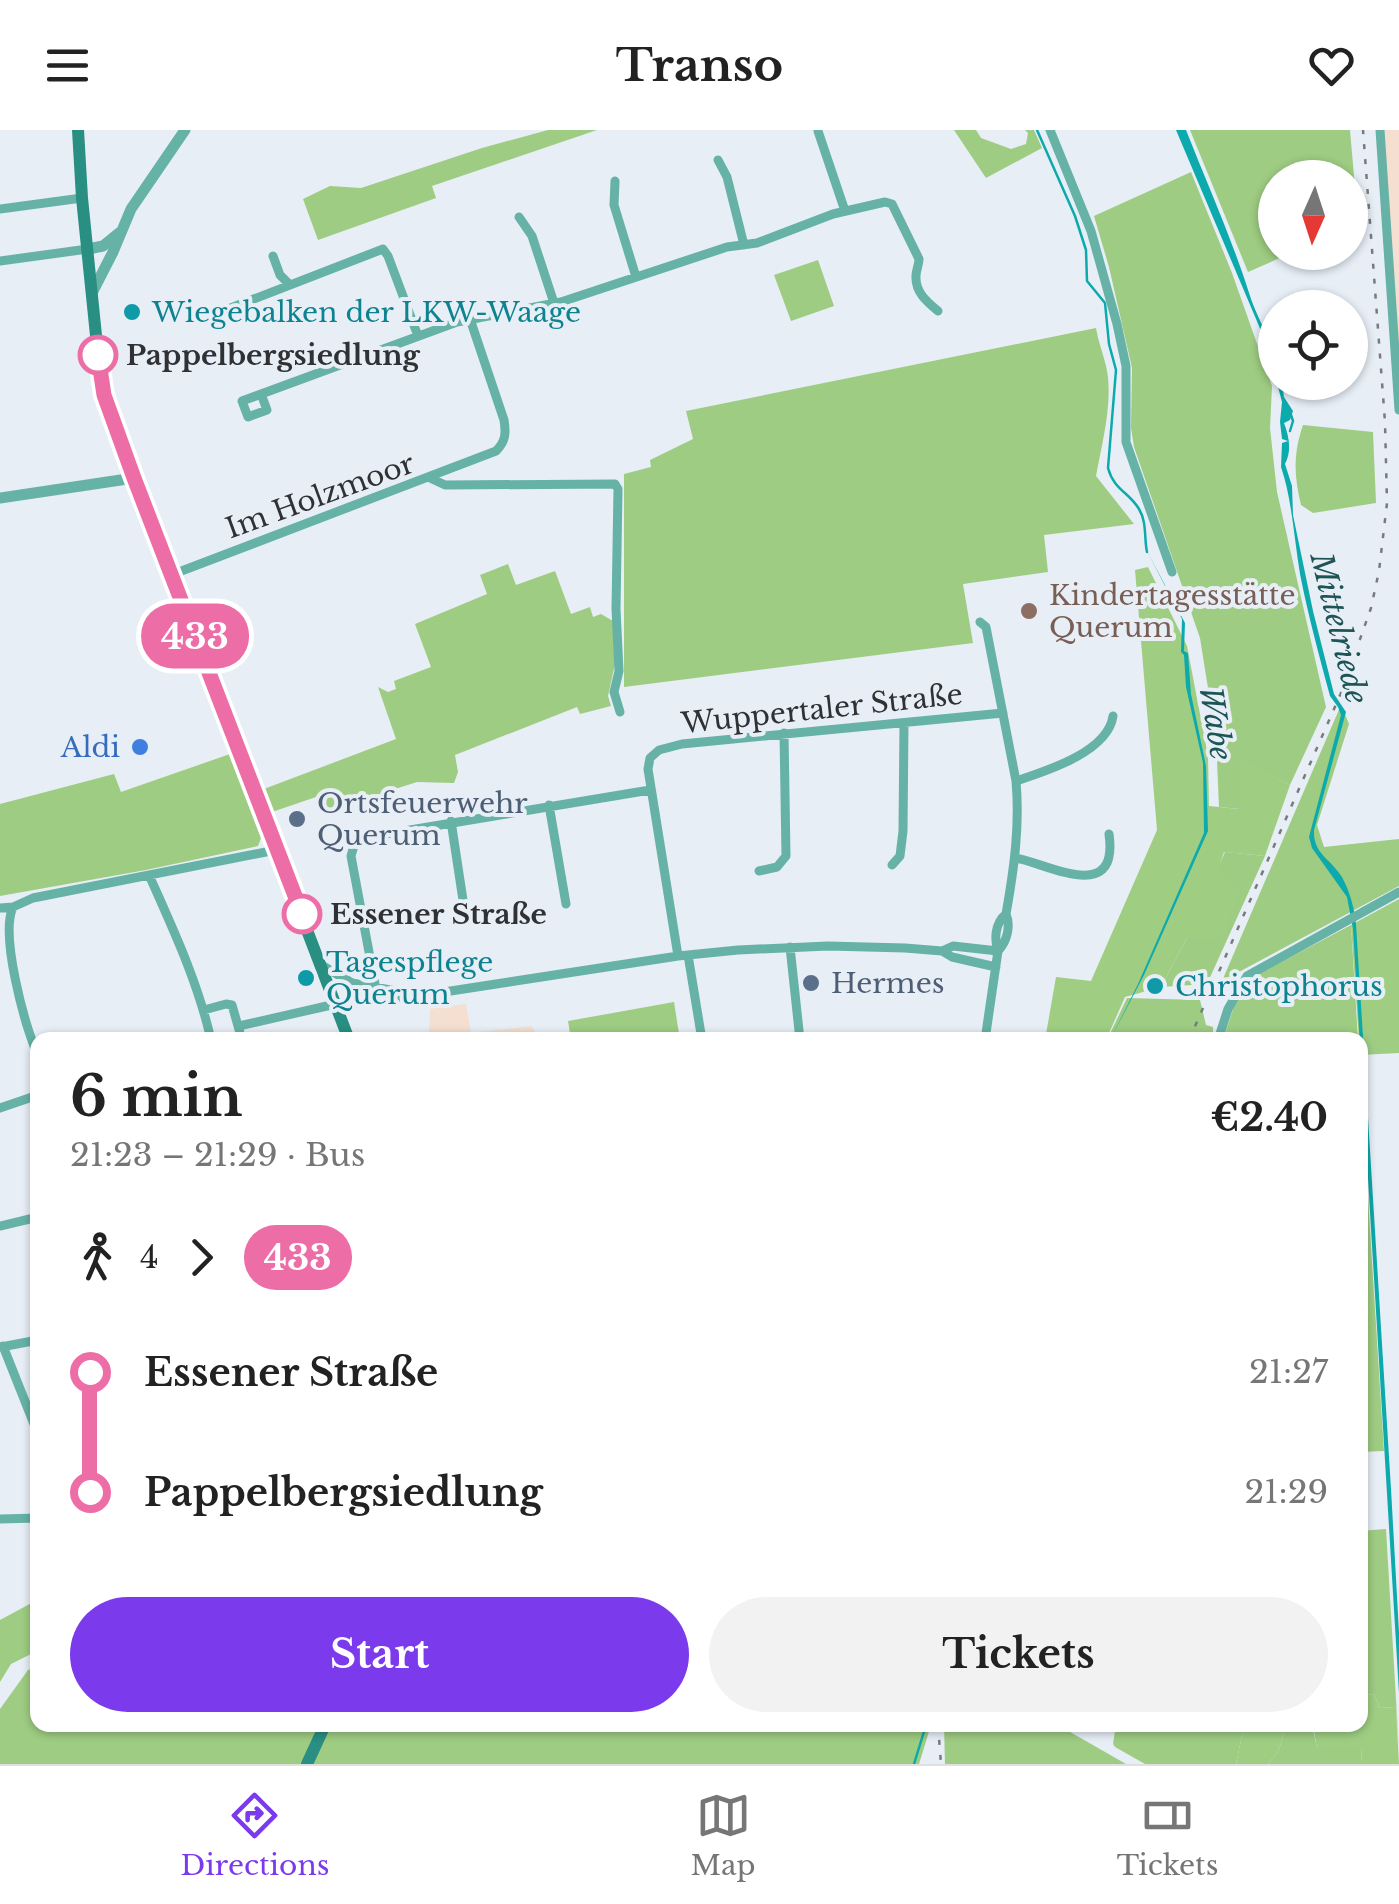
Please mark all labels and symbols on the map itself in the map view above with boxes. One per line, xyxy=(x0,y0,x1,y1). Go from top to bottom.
north arrow xyxy=(1258,160,1368,270)
place label: Wiegebalken der LKW-Waage xyxy=(151,295,581,330)
marker: Wiegebalken der LKW-Waage xyxy=(121,301,143,323)
marker: Pappelbergsiedlung xyxy=(79,336,117,374)
place label: Pappelbergsiedlung xyxy=(126,338,421,373)
street label: Im Holzmoor xyxy=(221,445,420,546)
water label: Mittelriede xyxy=(1302,548,1376,708)
place label: Kindertagesstätte Querum xyxy=(1049,578,1295,645)
marker: Kindertagesstätte Querum xyxy=(1018,600,1040,622)
line badge: 433 xyxy=(138,604,252,668)
street label: Wuppertaler Straße xyxy=(679,677,964,741)
water label: Wabe xyxy=(1192,683,1240,763)
place label: Aldi xyxy=(60,730,120,765)
marker: Aldi xyxy=(129,736,151,758)
place label: Ortsfeuerwehr Querum xyxy=(317,786,528,853)
marker: Ortsfeuerwehr Querum xyxy=(286,808,308,830)
marker: Essener Straße xyxy=(283,895,321,933)
place label: Essener Straße xyxy=(330,897,547,932)
place label: Tagespflege Querum xyxy=(326,945,493,1012)
place label: Hermes xyxy=(831,966,944,1001)
marker: Tagespflege Querum xyxy=(295,967,317,989)
place label: Christophorus xyxy=(1175,969,1383,1004)
marker: Hermes xyxy=(800,972,822,994)
marker: Christophorus xyxy=(1144,975,1166,997)

